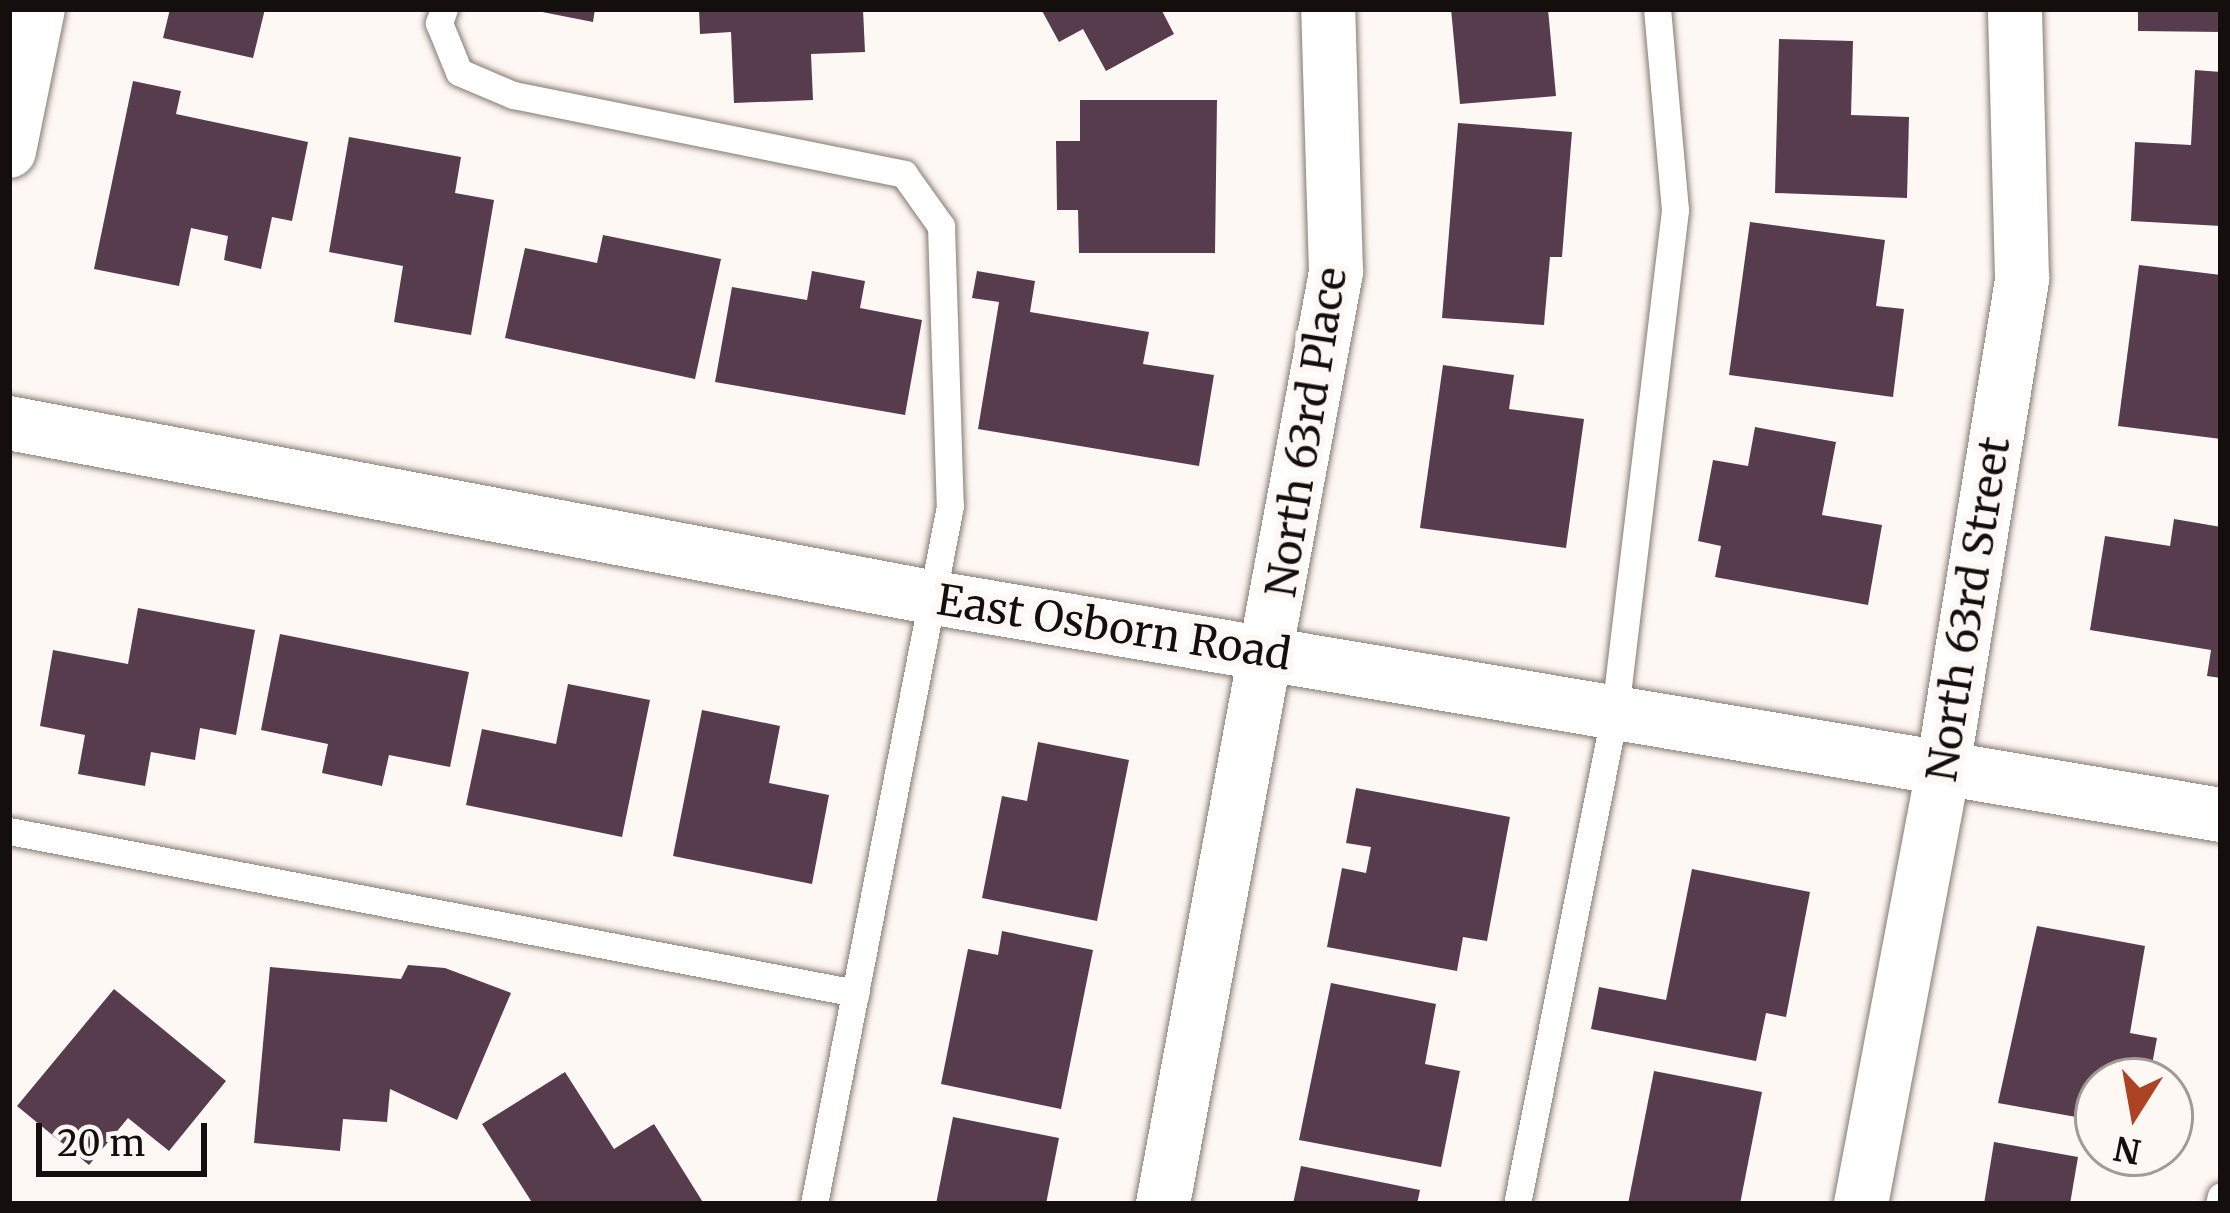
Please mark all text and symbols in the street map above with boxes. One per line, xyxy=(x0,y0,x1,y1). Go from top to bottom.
street label: North 63rd Place xyxy=(1255,264,1357,600)
street label: North 63rd Street xyxy=(1916,433,2020,785)
street label: East Osborn Road xyxy=(933,574,1295,680)
north arrow xyxy=(2074,1057,2194,1177)
scale bar xyxy=(42,1099,213,1173)
text: 20 m xyxy=(57,1121,145,1166)
text: N xyxy=(2111,1127,2144,1172)

